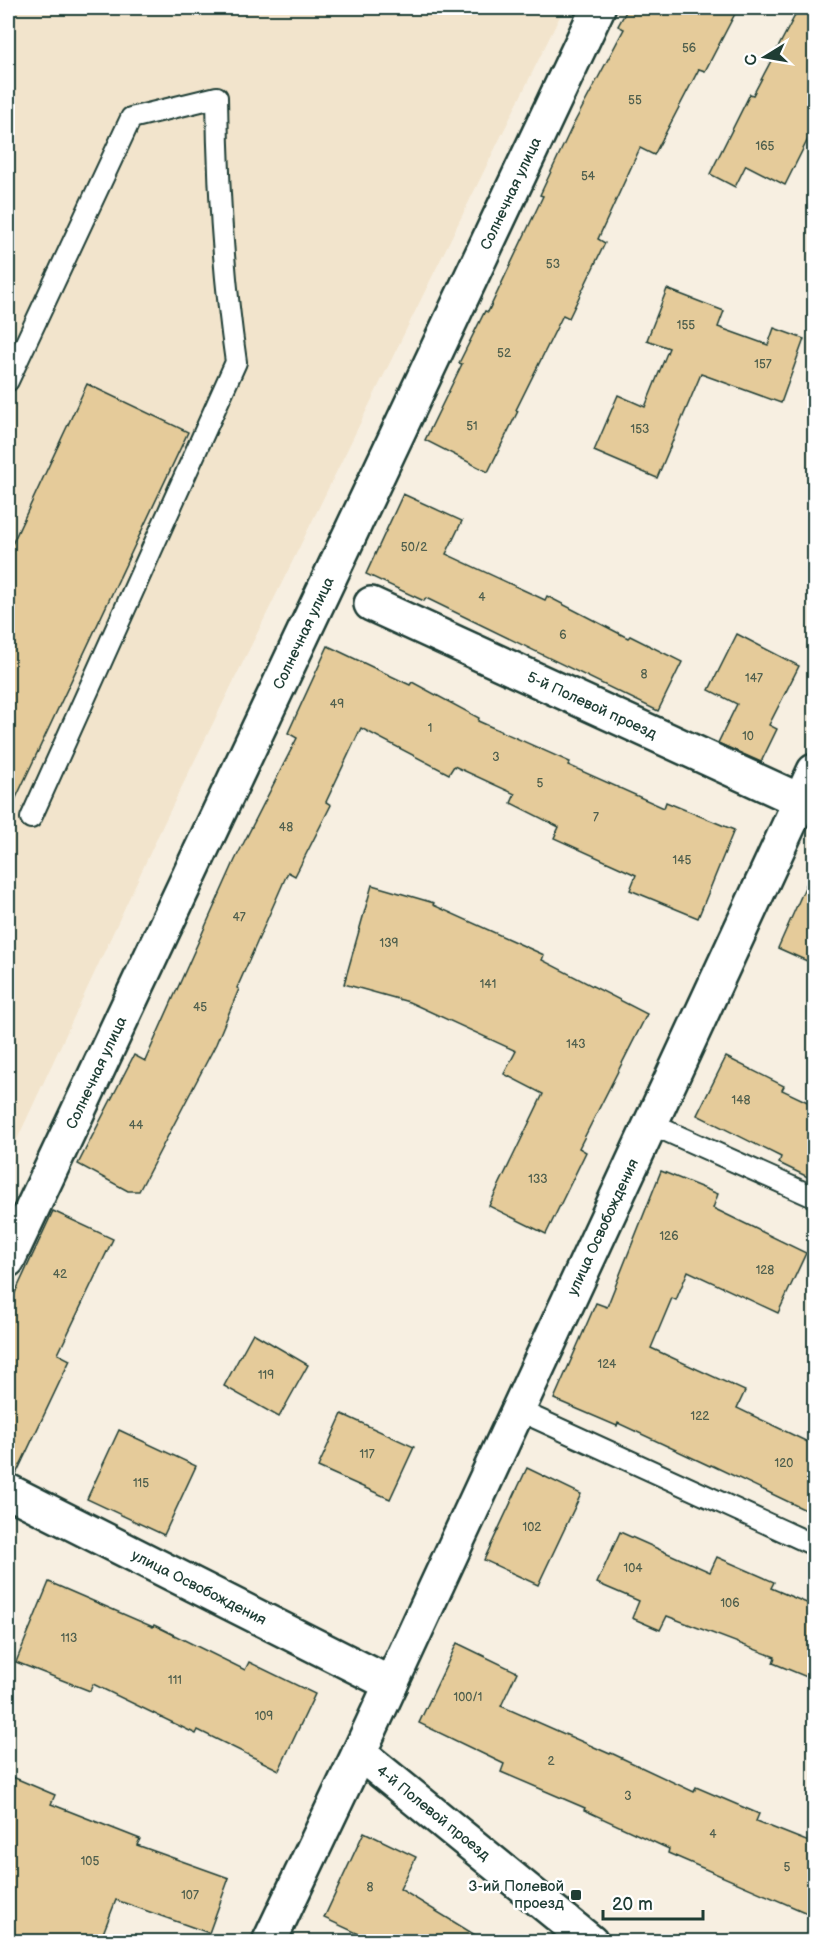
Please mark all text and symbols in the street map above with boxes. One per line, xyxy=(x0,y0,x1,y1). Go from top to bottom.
north arrow xyxy=(735,27,795,87)
house number: 56 xyxy=(682,41,696,56)
text: С xyxy=(741,52,762,67)
house number: 55 xyxy=(628,93,642,108)
street label: Солнечная улица xyxy=(476,134,545,253)
house number: 165 xyxy=(756,139,775,154)
house number: 54 xyxy=(581,169,596,184)
house number: 53 xyxy=(546,257,560,272)
house number: 155 xyxy=(677,318,695,333)
house number: 52 xyxy=(497,346,511,361)
house number: 157 xyxy=(754,357,772,372)
house number: 51 xyxy=(466,419,478,434)
house number: 153 xyxy=(631,422,649,437)
house number: 50/2 xyxy=(401,540,427,555)
street label: Солнечная улица xyxy=(269,574,338,692)
house number: 4 xyxy=(478,590,486,605)
house number: 6 xyxy=(559,628,567,643)
street label: 5-й Полевой проезд xyxy=(524,667,660,743)
house number: 8 xyxy=(641,667,648,682)
house number: 147 xyxy=(745,671,763,686)
house number: 49 xyxy=(330,697,344,712)
house number: 1 xyxy=(428,721,432,736)
house number: 10 xyxy=(742,729,754,744)
house number: 3 xyxy=(492,750,500,765)
house number: 5 xyxy=(537,776,544,791)
house number: 7 xyxy=(593,810,599,825)
house number: 48 xyxy=(279,820,293,835)
house number: 145 xyxy=(673,853,692,868)
house number: 47 xyxy=(232,910,246,925)
house number: 139 xyxy=(380,936,399,951)
house number: 141 xyxy=(480,977,496,992)
house number: 45 xyxy=(193,1000,207,1015)
street label: Солнечная улица xyxy=(62,1013,131,1132)
house number: 143 xyxy=(566,1037,586,1052)
house number: 148 xyxy=(732,1093,750,1108)
house number: 44 xyxy=(129,1118,144,1133)
street label: улица Освобождения xyxy=(563,1156,643,1298)
house number: 133 xyxy=(528,1172,548,1187)
house number: 126 xyxy=(659,1229,679,1244)
house number: 128 xyxy=(756,1263,774,1278)
house number: 42 xyxy=(53,1267,67,1282)
house number: 124 xyxy=(598,1357,617,1372)
house number: 119 xyxy=(258,1368,274,1383)
house number: 122 xyxy=(691,1409,709,1424)
house number: 117 xyxy=(359,1447,375,1462)
house number: 120 xyxy=(775,1456,793,1471)
house number: 115 xyxy=(133,1476,149,1491)
house number: 102 xyxy=(523,1520,541,1535)
street label: улица Освобождения xyxy=(129,1545,270,1629)
house number: 104 xyxy=(623,1561,643,1576)
house number: 106 xyxy=(720,1596,740,1611)
house number: 113 xyxy=(61,1631,77,1646)
house number: 111 xyxy=(168,1673,182,1688)
house number: 100/1 xyxy=(454,1690,482,1705)
house number: 109 xyxy=(255,1709,273,1724)
house number: 2 xyxy=(547,1754,555,1769)
street label: 4-й Полевой проезд xyxy=(372,1761,494,1865)
house number: 3 xyxy=(624,1789,632,1804)
house number: 4 xyxy=(709,1827,717,1842)
house number: 105 xyxy=(81,1854,99,1869)
house number: 5 xyxy=(784,1860,791,1875)
place label: 3-ий Полевой проезд xyxy=(468,1877,564,1913)
house number: 8 xyxy=(367,1880,374,1895)
scale bar xyxy=(603,1883,704,1921)
house number: 107 xyxy=(181,1888,199,1903)
marker: 3-ий Полевой проезд xyxy=(569,1888,583,1902)
text: 20 m xyxy=(612,1894,653,1915)

